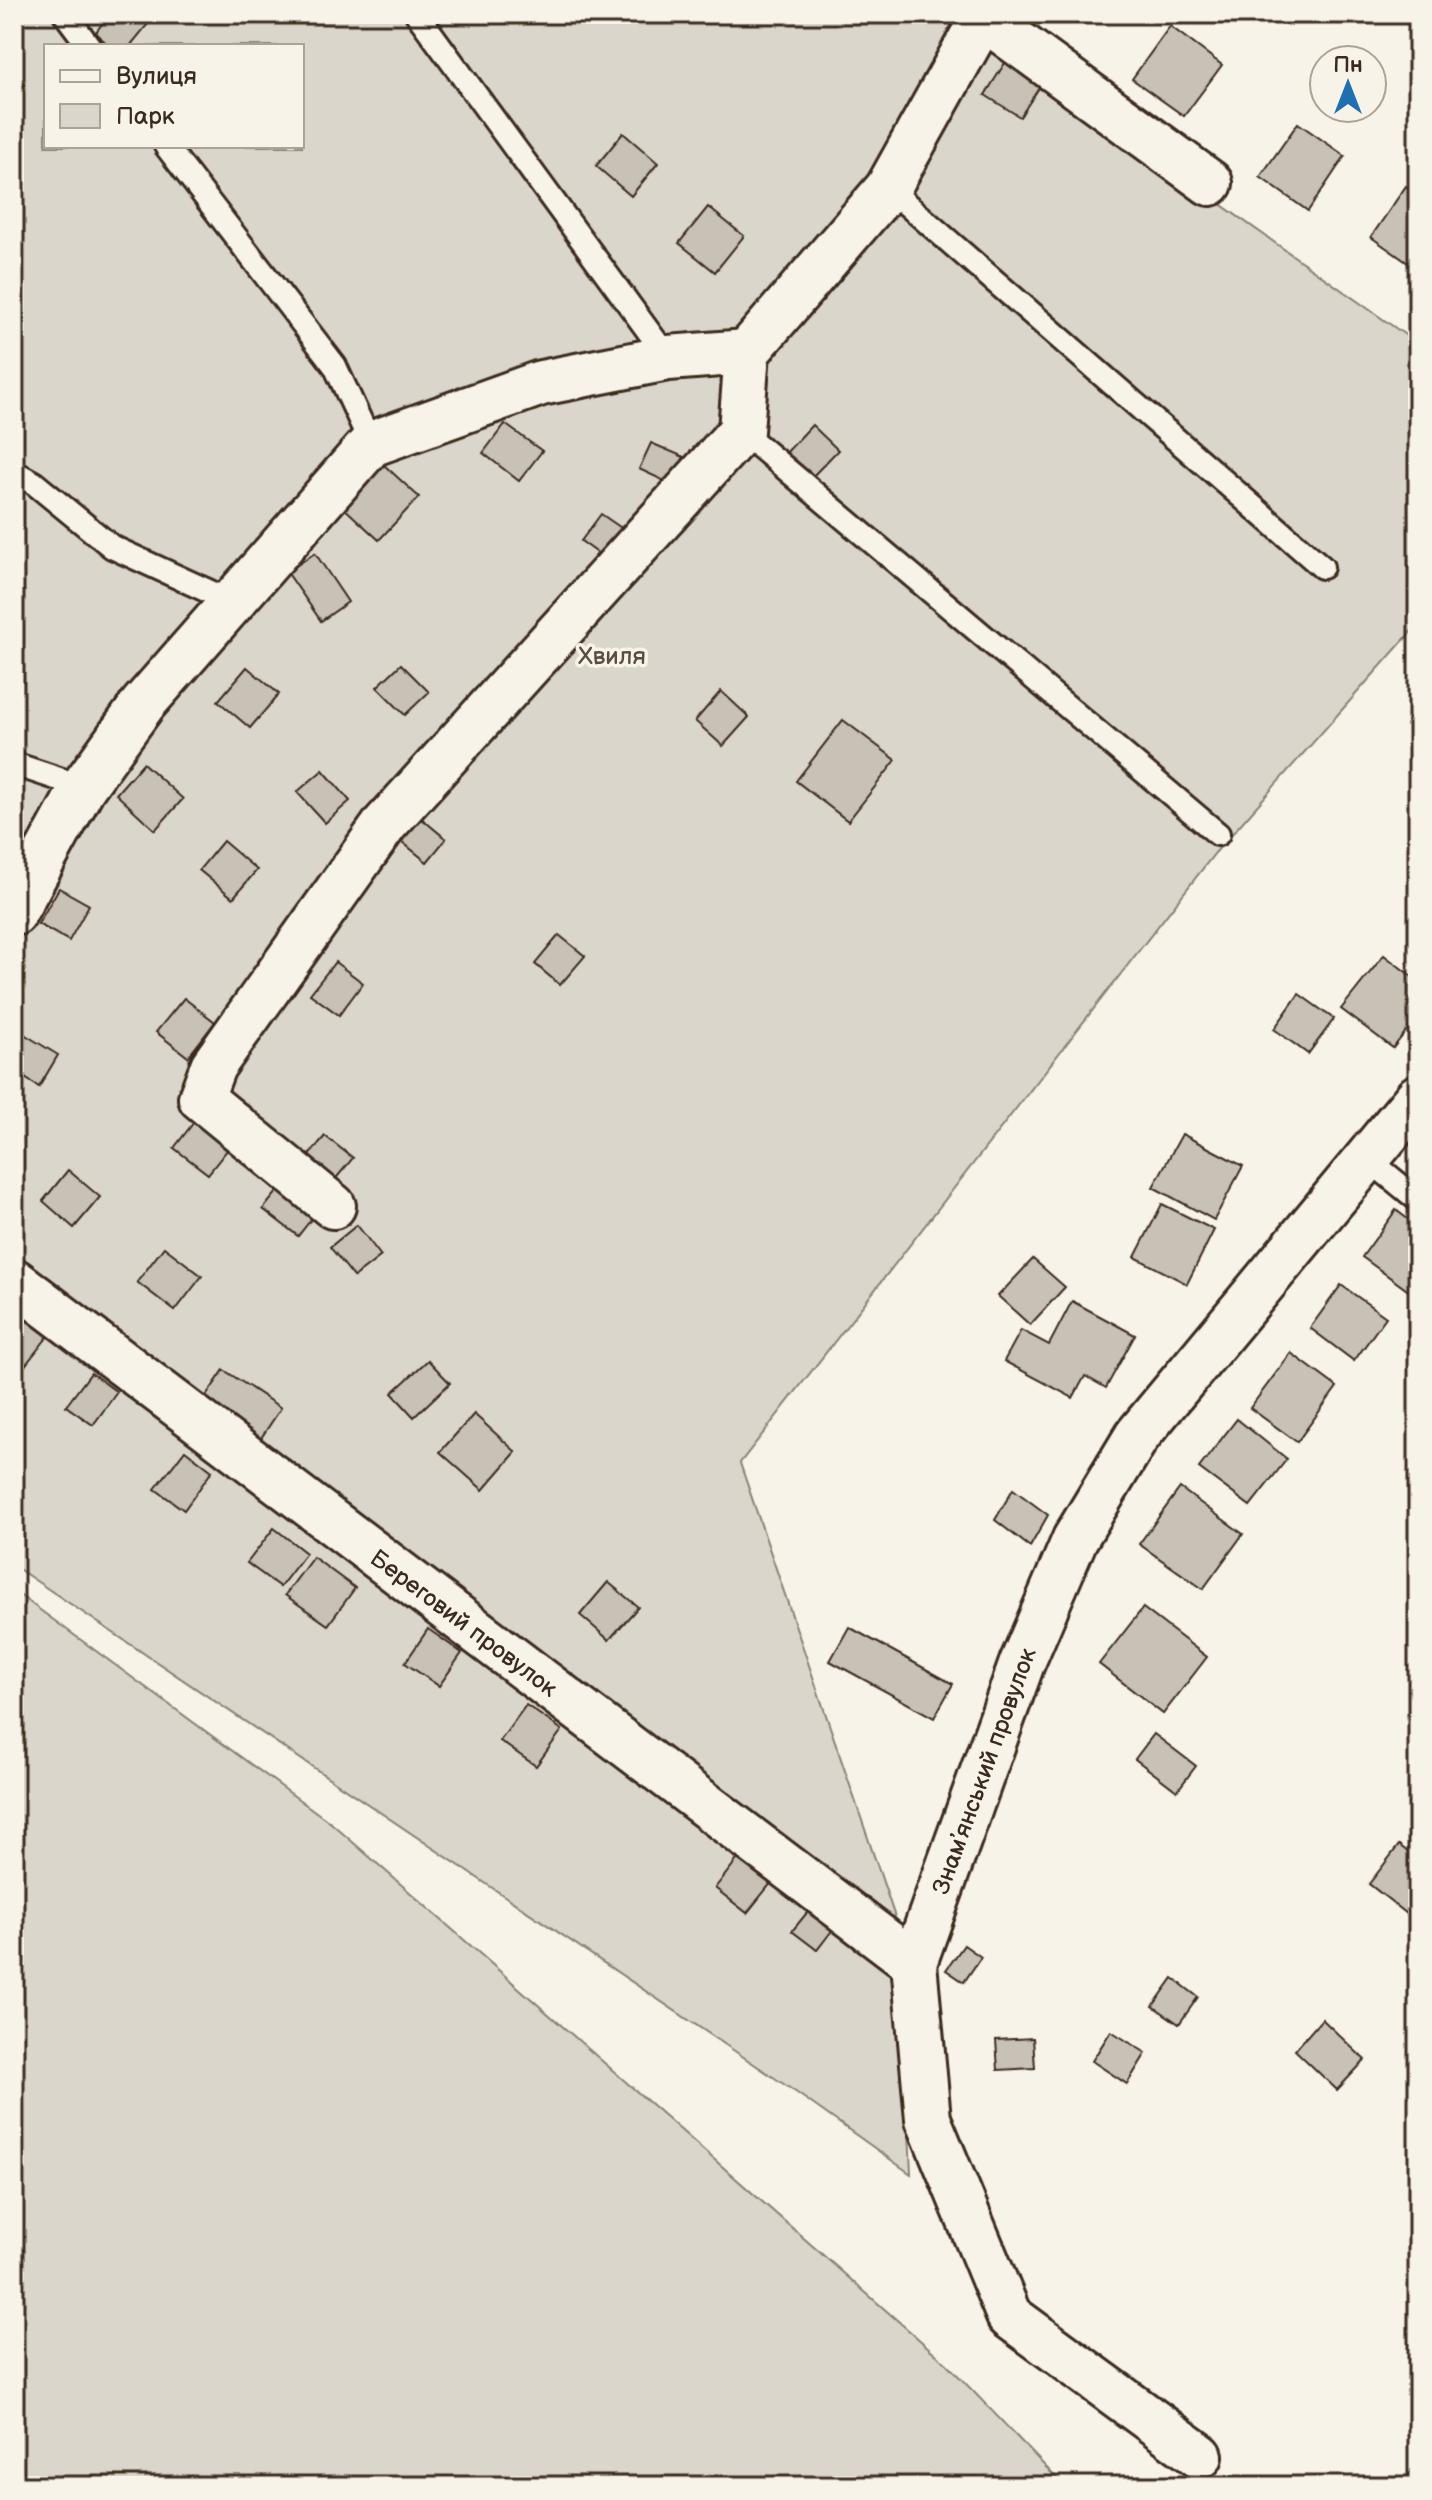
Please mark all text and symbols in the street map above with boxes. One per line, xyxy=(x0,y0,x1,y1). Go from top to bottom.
legend xyxy=(44,44,304,148)
north arrow xyxy=(1308,44,1388,124)
text: Пн xyxy=(1333,52,1363,79)
text: Вулиця xyxy=(116,62,197,91)
text: Парк xyxy=(116,102,175,131)
park label: Хвиля xyxy=(578,642,646,671)
street label: Береговий провулок xyxy=(364,1544,563,1703)
street label: Знамʼянський провулок xyxy=(926,1644,1043,1898)

